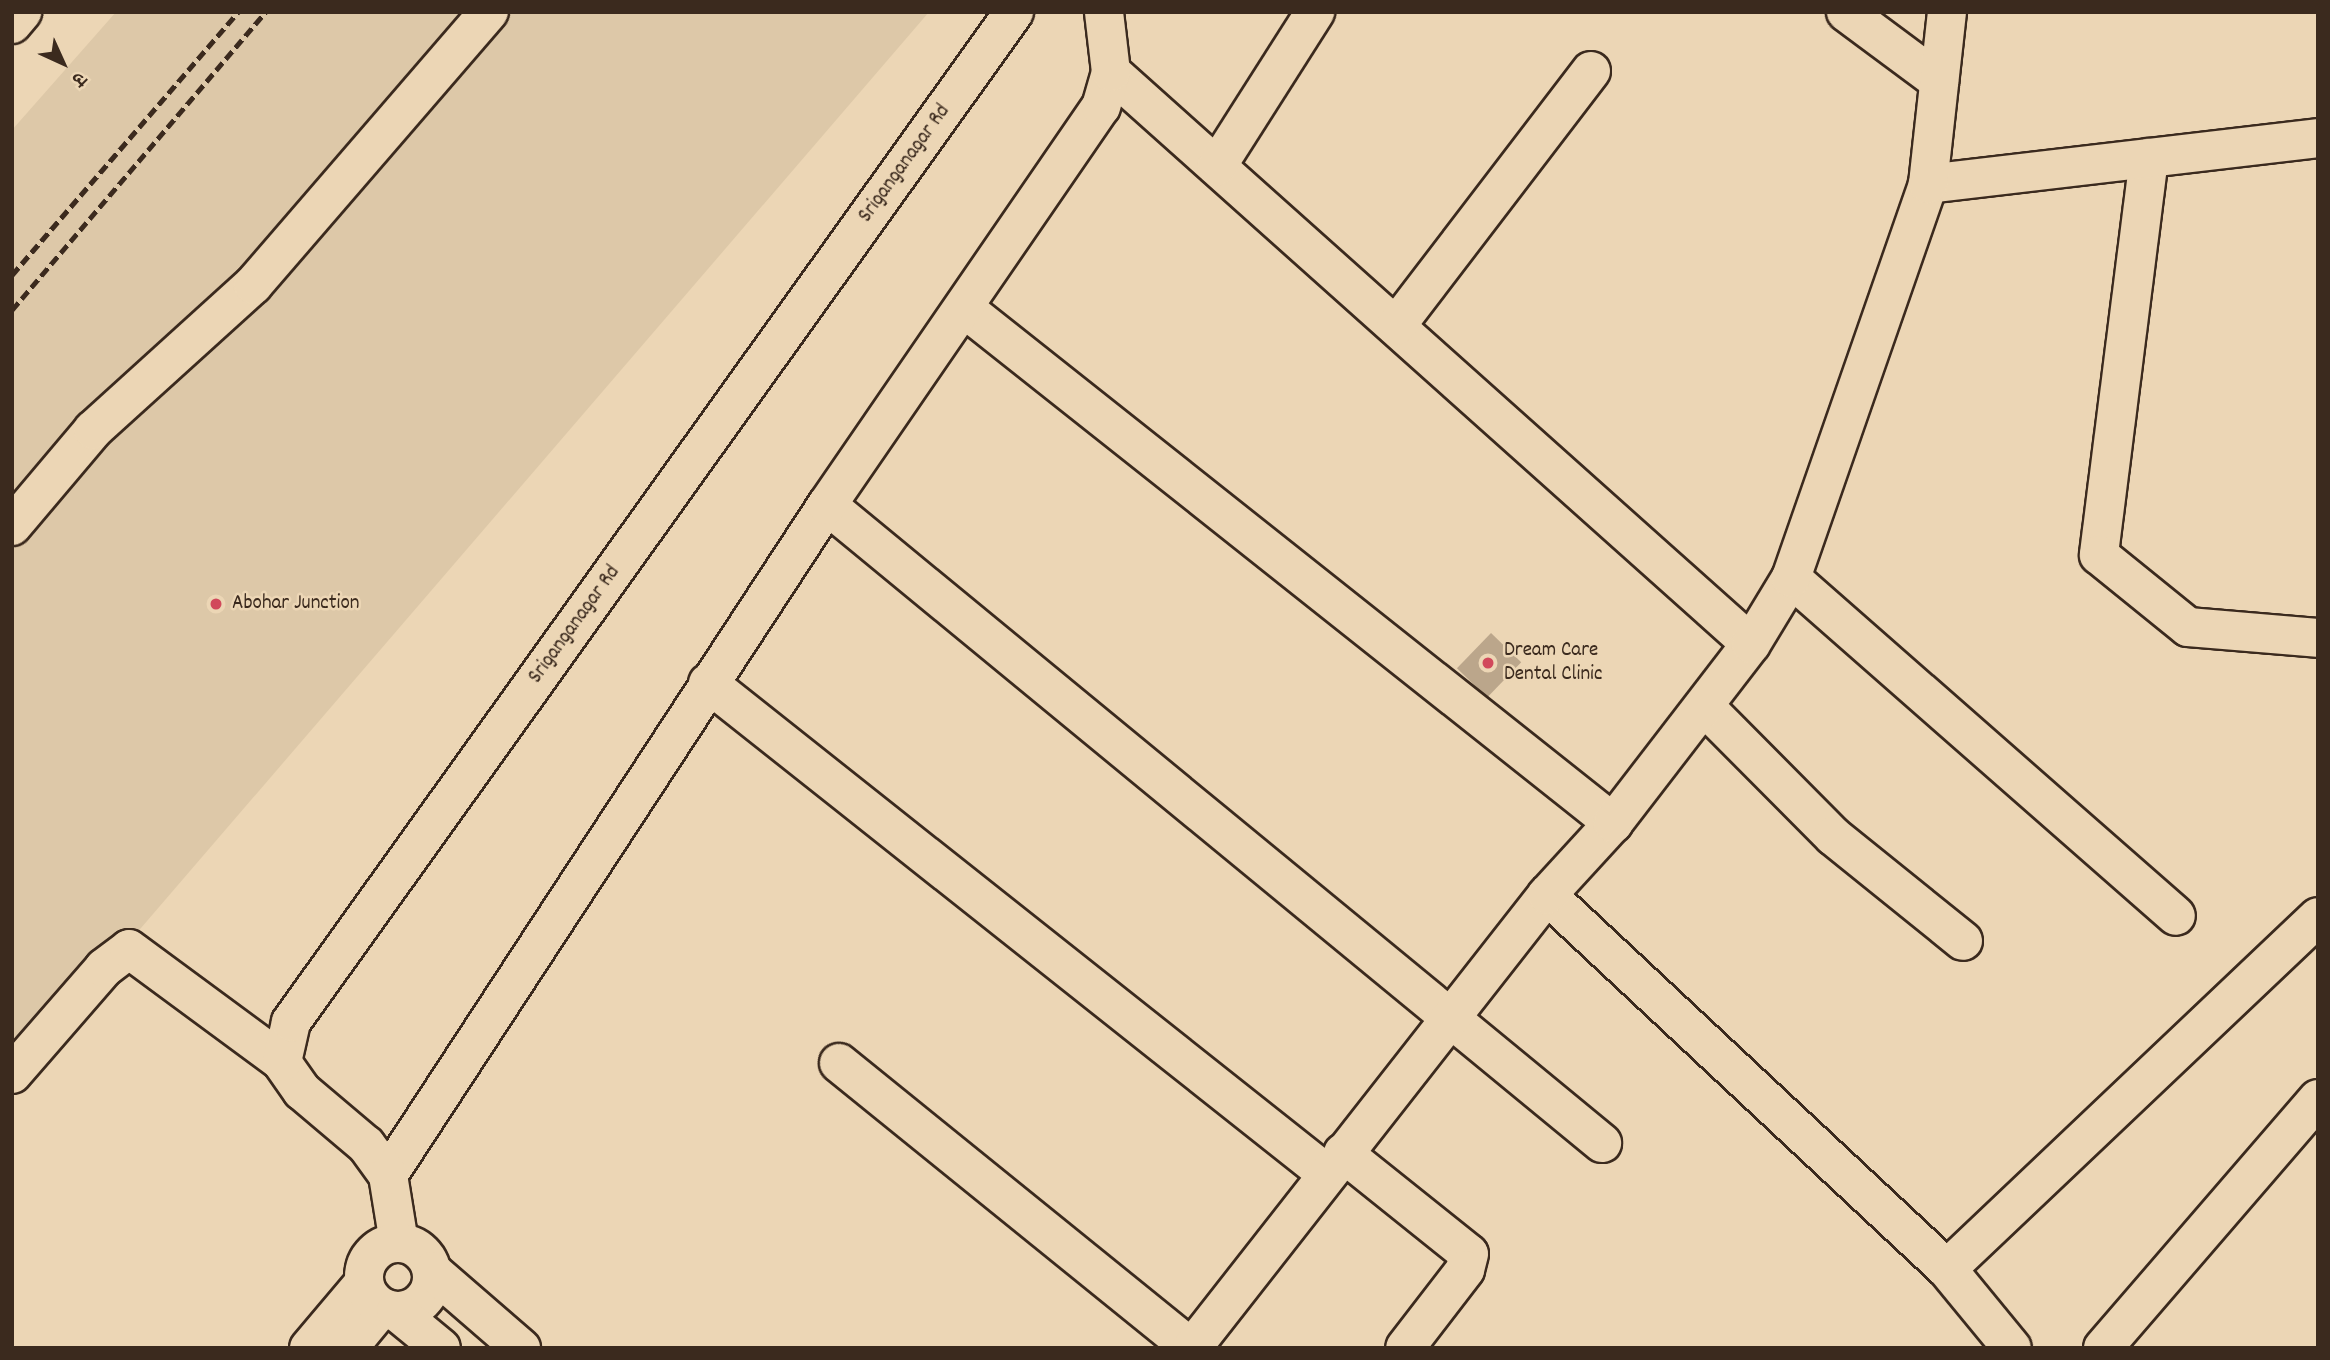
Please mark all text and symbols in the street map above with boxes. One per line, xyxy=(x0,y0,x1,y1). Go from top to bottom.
north arrow xyxy=(28,28,98,98)
text: उ xyxy=(65,65,92,92)
street label: Sriganganagar Rd xyxy=(854,100,956,228)
street label: Sriganganagar Rd xyxy=(524,561,626,689)
place label: Abohar Junction xyxy=(232,591,359,617)
marker: Abohar Junction xyxy=(206,594,226,614)
place label: Dream Care Dental Clinic xyxy=(1504,638,1602,688)
marker: Dream Care Dental Clinic xyxy=(1478,653,1498,673)

